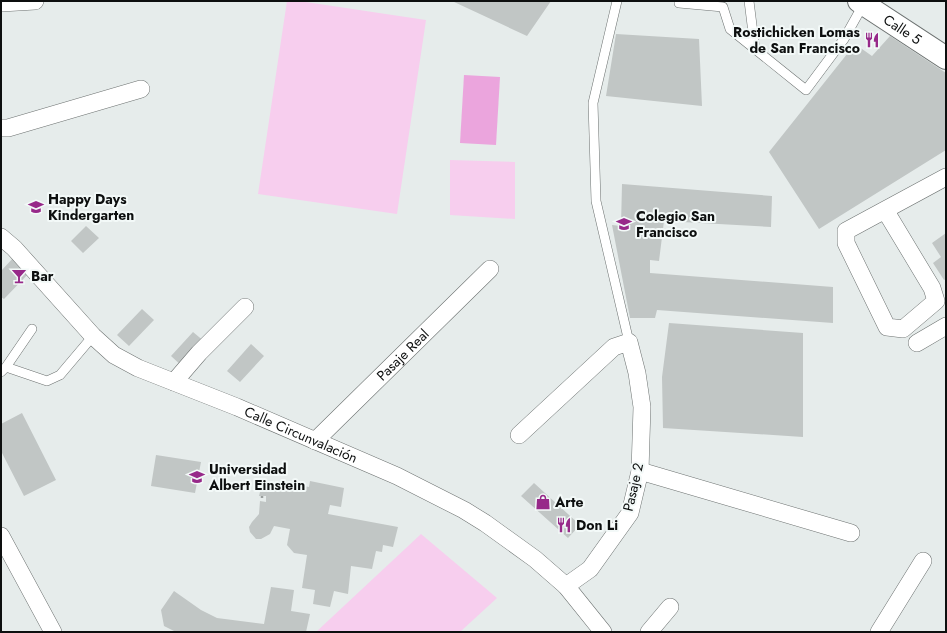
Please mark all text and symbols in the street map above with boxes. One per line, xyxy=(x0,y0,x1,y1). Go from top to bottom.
street label: Calle 5 xyxy=(879,10,926,49)
place label: Rostichicken Lomas de San Francisco xyxy=(733,22,861,58)
restaurant icon: Rostichicken Lomas de San Francisco xyxy=(863,31,881,49)
place label: Happy Days Kindergarten xyxy=(48,189,134,225)
school or university icon: Happy Days Kindergarten xyxy=(27,198,45,216)
place label: Colegio San Francisco xyxy=(636,206,715,242)
school or university icon: Colegio San Francisco xyxy=(615,215,633,233)
place label: Bar xyxy=(31,266,54,286)
bar icon: Bar xyxy=(10,267,28,285)
street label: Pasaje Real xyxy=(372,324,433,385)
street label: Calle Circunvalación xyxy=(241,401,361,468)
place label: Universidad Albert Einstein xyxy=(208,459,305,495)
street label: Pasaje 2 xyxy=(618,461,648,513)
school or university icon: Universidad Albert Einstein xyxy=(188,468,206,486)
place label: Arte xyxy=(554,492,584,512)
shop icon: Arte xyxy=(534,493,552,511)
place label: Don Li xyxy=(576,515,618,535)
restaurant icon: Don Li xyxy=(555,516,573,534)

